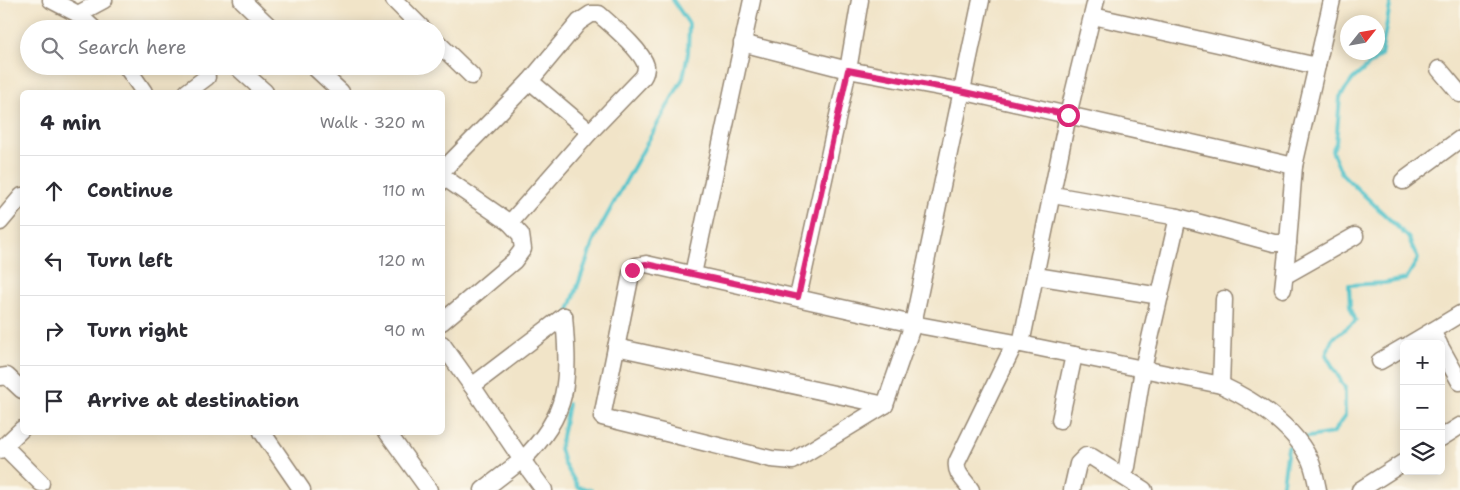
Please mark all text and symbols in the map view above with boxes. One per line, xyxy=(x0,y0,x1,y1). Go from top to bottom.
north arrow xyxy=(1340,15,1385,60)
search box xyxy=(20,20,445,75)
icon: search xyxy=(38,34,66,62)
text: Search here xyxy=(78,35,187,60)
route start xyxy=(1057,104,1080,127)
text: 4 min xyxy=(40,109,101,137)
text: Walk · 320 m xyxy=(320,112,425,133)
icon: ahead xyxy=(40,177,68,205)
text: Continue xyxy=(87,178,173,203)
text: 110 m xyxy=(382,180,425,201)
icon: left xyxy=(40,247,68,275)
text: Turn left xyxy=(87,248,173,273)
text: 120 m xyxy=(378,250,425,271)
route end xyxy=(621,259,644,282)
icon: right xyxy=(40,317,68,345)
text: Turn right xyxy=(87,318,188,343)
text: 90 m xyxy=(384,320,425,341)
map controls xyxy=(1400,340,1445,475)
button: + xyxy=(1400,340,1445,385)
button: − xyxy=(1400,385,1445,430)
icon: arrive xyxy=(40,387,68,415)
text: Arrive at destination xyxy=(87,388,299,413)
button: layers xyxy=(1400,430,1445,475)

